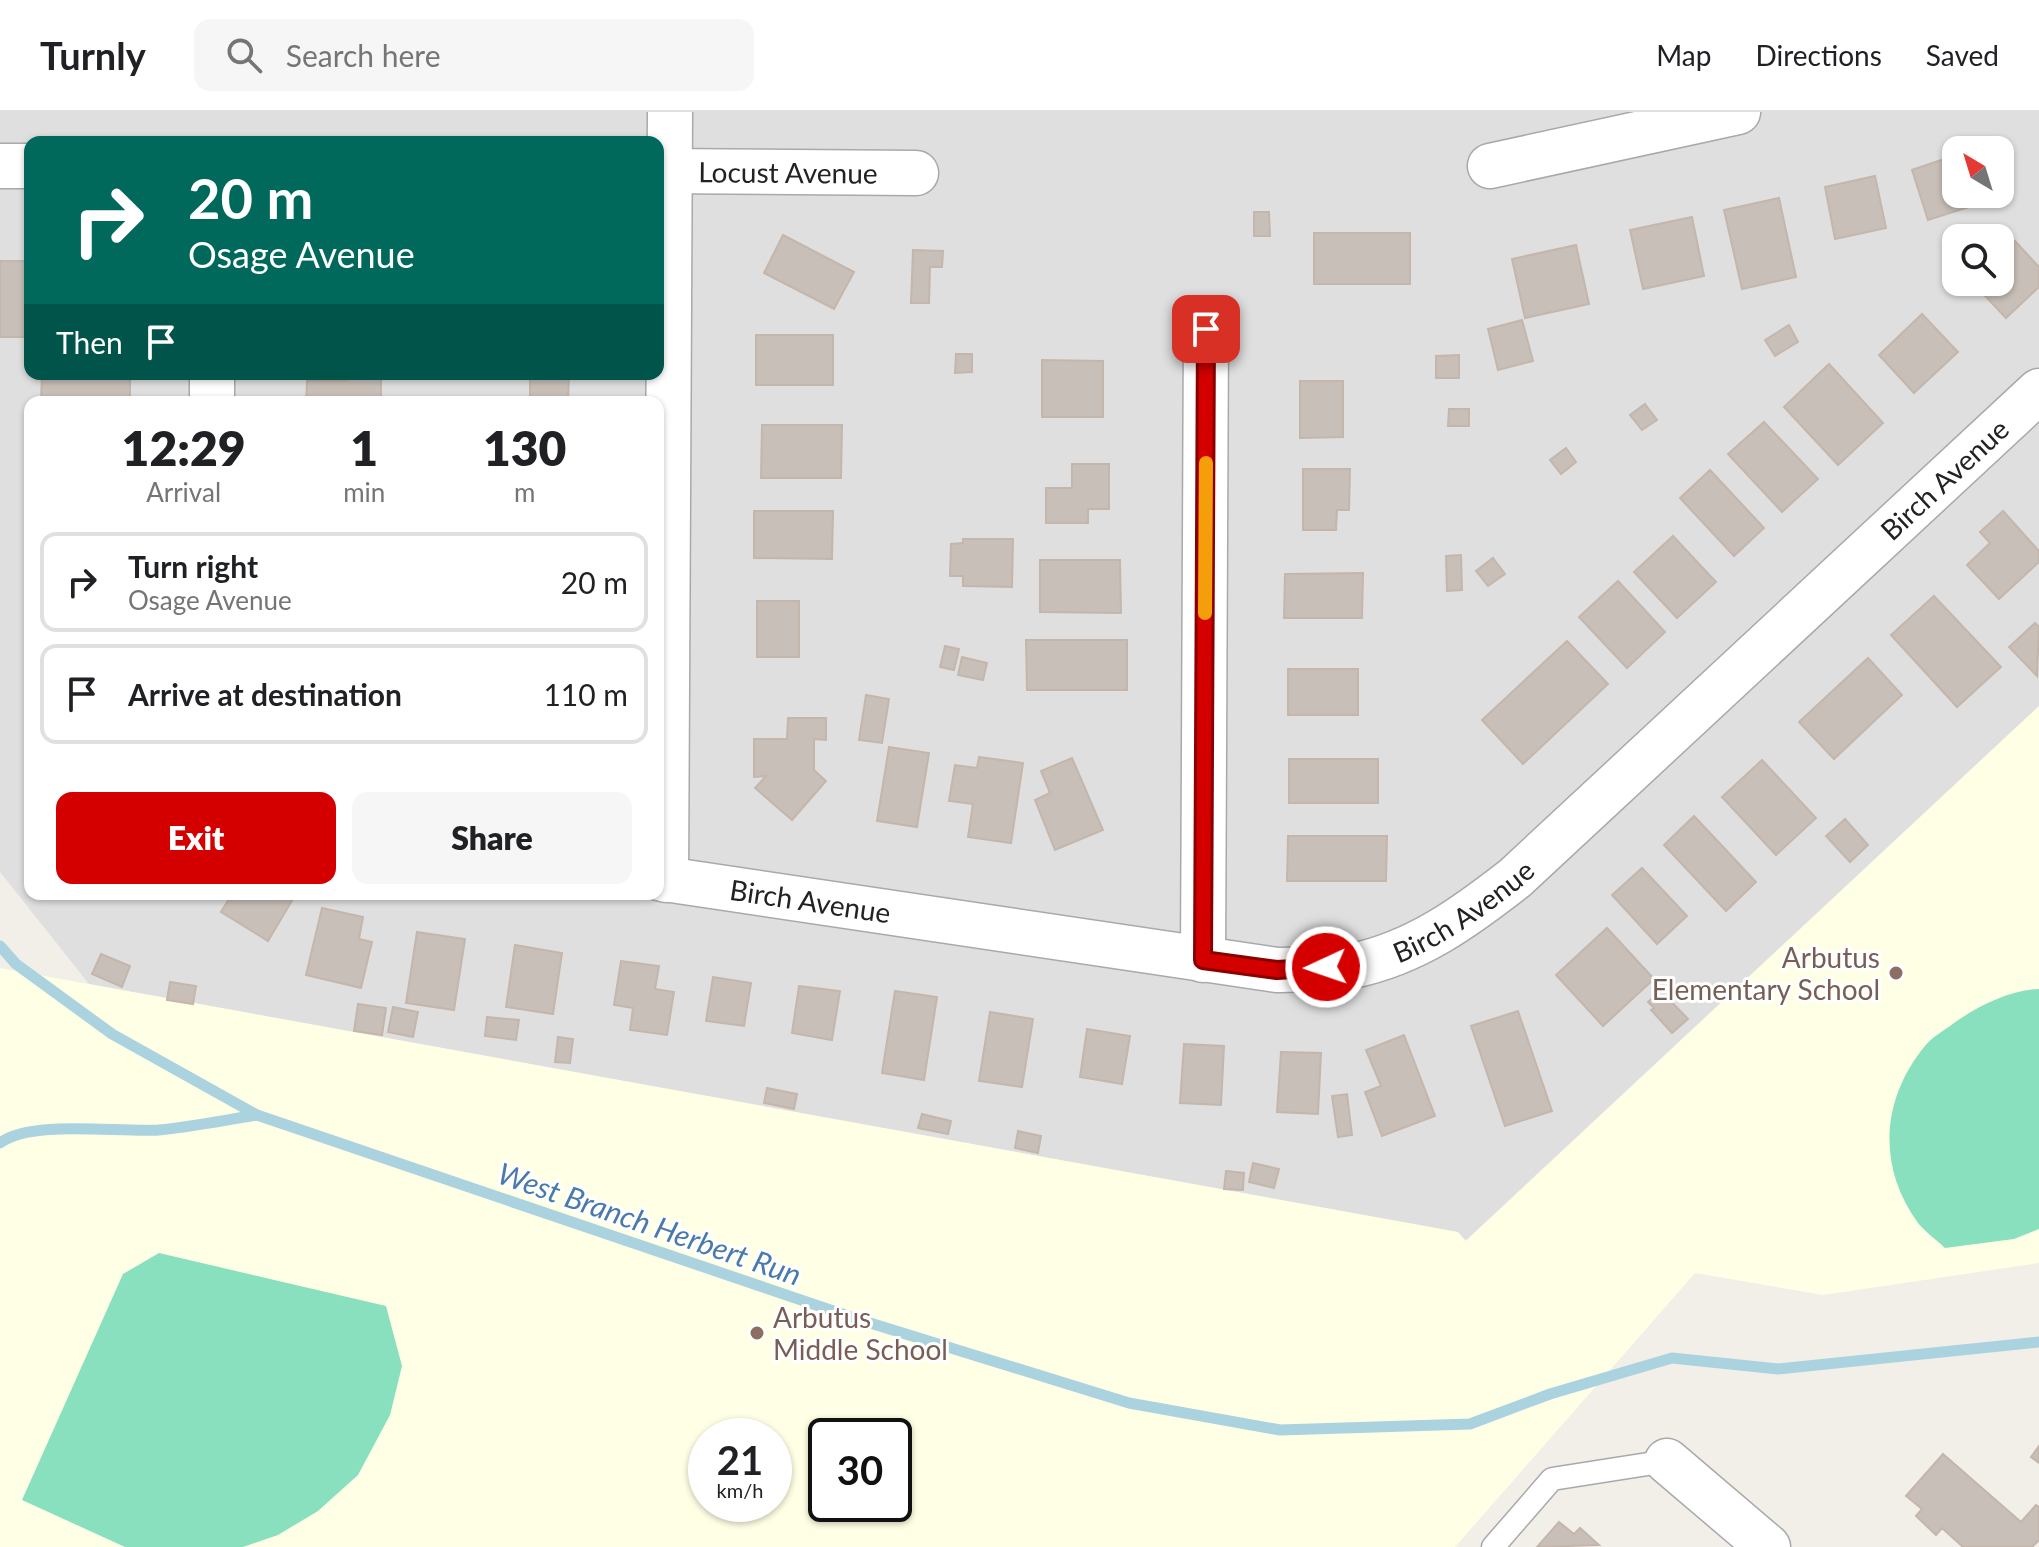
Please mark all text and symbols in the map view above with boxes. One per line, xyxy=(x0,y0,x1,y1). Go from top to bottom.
search box xyxy=(194,19,754,91)
text: Turnly xyxy=(40,32,146,78)
icon: search xyxy=(222,33,266,77)
text: Search here xyxy=(286,37,441,73)
text: Map xyxy=(1656,38,1711,72)
text: Directions xyxy=(1755,38,1882,72)
text: Saved xyxy=(1926,38,1999,72)
north arrow xyxy=(1942,136,2014,208)
map controls xyxy=(1942,136,2014,296)
street label: Locust Avenue xyxy=(698,154,878,190)
text: 20 m xyxy=(188,164,313,231)
icon: right xyxy=(56,168,160,272)
button: search xyxy=(1942,224,2014,296)
text: Osage Avenue xyxy=(188,232,415,276)
pin xyxy=(1172,295,1240,363)
icon: arrive xyxy=(1184,307,1228,351)
icon: arrive xyxy=(139,320,183,364)
text: Then xyxy=(56,324,123,360)
street label: Birch Avenue xyxy=(1873,411,2015,547)
text: 12:29 xyxy=(122,419,246,476)
text: 1 xyxy=(350,419,378,476)
text: 130 xyxy=(483,419,566,476)
text: Arrival xyxy=(146,476,221,508)
text: min xyxy=(343,476,385,508)
text: m xyxy=(514,476,535,508)
text: Turn right xyxy=(128,548,258,584)
icon: right xyxy=(60,560,104,604)
text: 20 m xyxy=(561,564,628,600)
text: Osage Avenue xyxy=(128,584,292,616)
icon: arrive xyxy=(60,672,104,716)
text: Arrive at destination xyxy=(128,676,402,712)
text: 110 m xyxy=(543,676,628,712)
button: Exit xyxy=(56,792,336,884)
button: Share xyxy=(352,792,632,884)
street label: Birch Avenue xyxy=(1388,853,1541,969)
street label: Birch Avenue xyxy=(728,872,893,929)
position arrow xyxy=(1284,925,1368,1009)
place label: Arbutus Elementary School xyxy=(1652,940,1880,1006)
marker: Arbutus Elementary School xyxy=(1887,964,1905,982)
water label: West Branch Herbert Run xyxy=(494,1154,806,1292)
place label: Arbutus Middle School xyxy=(773,1300,948,1366)
marker: Arbutus Middle School xyxy=(748,1324,766,1342)
speed limit sign: 30 xyxy=(808,1418,912,1522)
text: 21 xyxy=(717,1436,763,1484)
text: km/h xyxy=(717,1478,763,1502)

